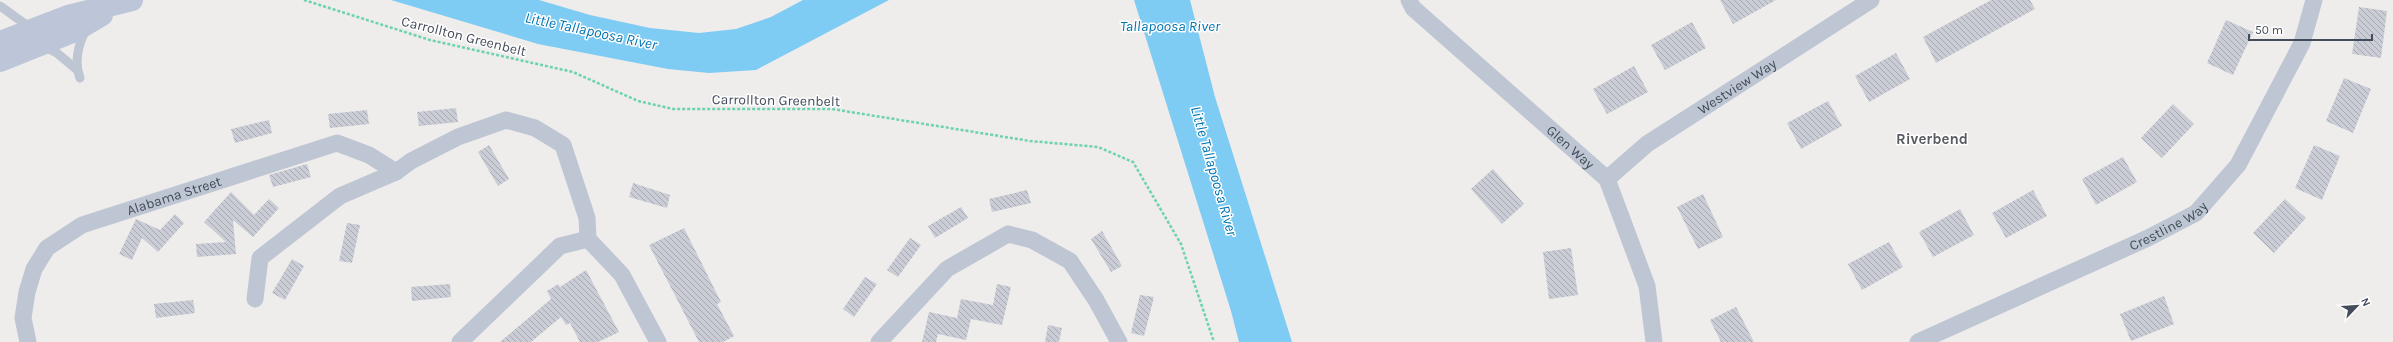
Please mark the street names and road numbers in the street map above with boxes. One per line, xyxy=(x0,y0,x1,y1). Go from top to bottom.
street label: Carrollton Greenbelt xyxy=(400,13,528,60)
street label: Westview Way xyxy=(1695,55,1780,118)
street label: Carrollton Greenbelt xyxy=(712,91,840,110)
street label: Glen Way xyxy=(1543,122,1598,173)
street label: Alabama Street xyxy=(125,173,223,219)
street label: Crestline Way xyxy=(2127,198,2212,254)

